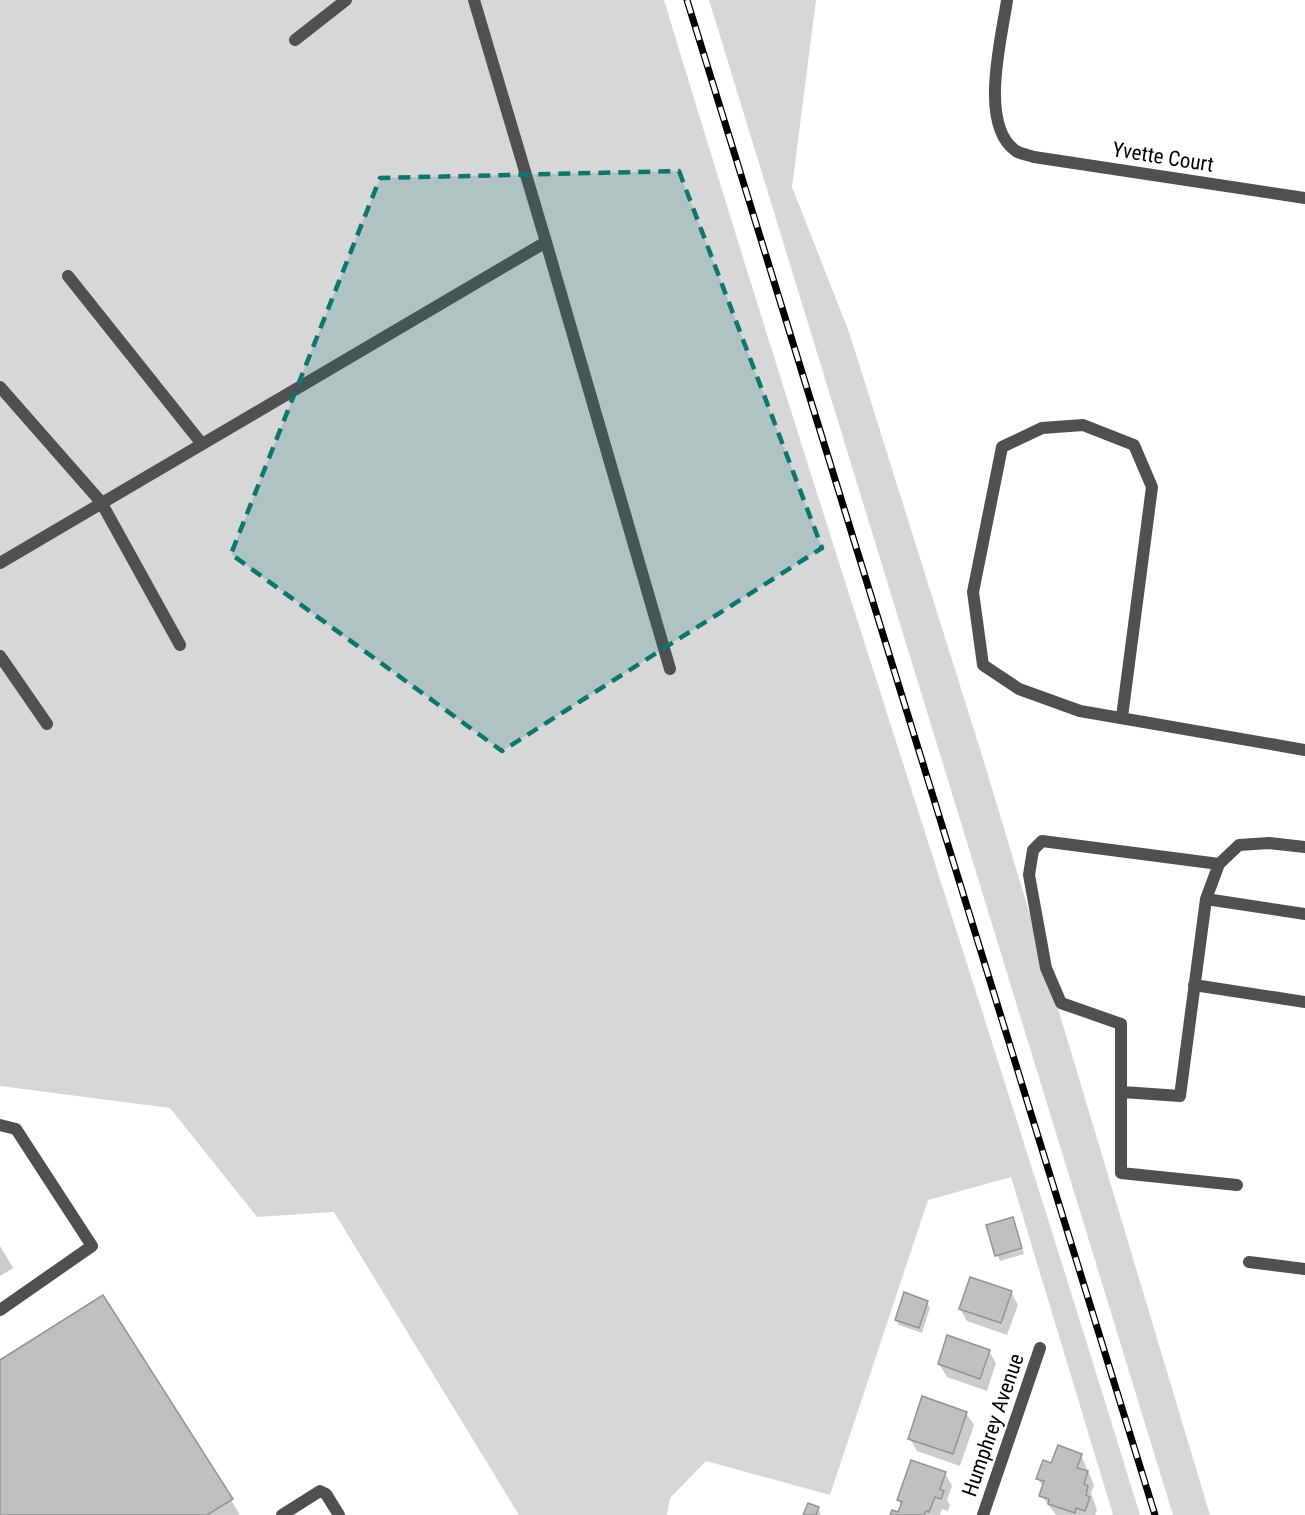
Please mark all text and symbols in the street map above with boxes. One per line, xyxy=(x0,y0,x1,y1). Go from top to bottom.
street label: Yvette Court xyxy=(1111,137,1215,177)
street label: Humphrey Avenue xyxy=(957,1350,1029,1500)

